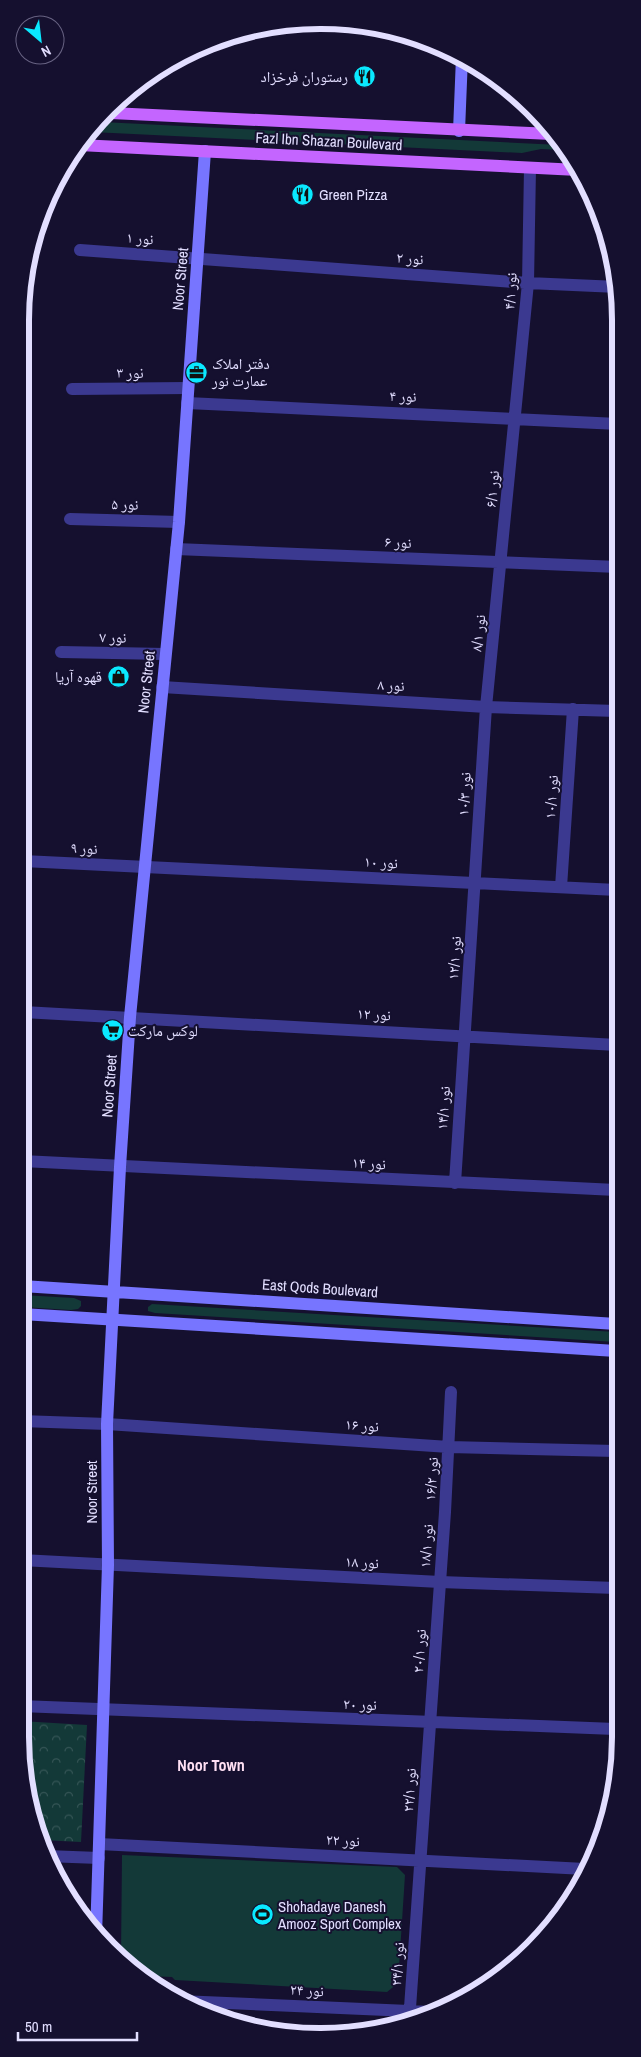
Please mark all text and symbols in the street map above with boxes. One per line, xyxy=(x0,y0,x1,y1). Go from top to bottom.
north arrow xyxy=(15,15,65,65)
text: N xyxy=(38,42,54,61)
restaurant icon: رستوران فرخزاد xyxy=(352,64,376,88)
place label: رستوران فرخزاد xyxy=(261,66,348,87)
street label: Fazl Ibn Shazan Boulevard xyxy=(255,127,403,155)
restaurant icon: Green Pizza xyxy=(291,182,315,206)
place label: Green Pizza xyxy=(319,184,388,205)
street label: نور ۱ xyxy=(126,227,154,249)
street label: Noor Street xyxy=(167,246,193,311)
street label: نور ۲ xyxy=(396,247,424,269)
street label: نور ۴/۱ xyxy=(498,272,522,310)
place label: دفتر املاک عمارت نور xyxy=(211,353,270,391)
office icon: دفتر املاک عمارت نور xyxy=(184,360,208,384)
street label: نور ۳ xyxy=(116,362,144,383)
street label: نور ۴ xyxy=(389,385,417,407)
street label: نور ۶/۱ xyxy=(480,470,504,508)
street label: نور ۵ xyxy=(111,493,139,515)
street label: نور ۶ xyxy=(384,531,412,553)
street label: نور ۸/۱ xyxy=(466,613,490,653)
street label: نور ۷ xyxy=(99,626,127,648)
street label: Noor Street xyxy=(132,649,160,714)
shop icon: قهوه آریا xyxy=(106,664,130,688)
place label: قهوه آریا xyxy=(55,666,102,687)
street label: نور ۸ xyxy=(377,674,405,696)
street label: نور ۱۰/۳ xyxy=(452,771,476,817)
street label: نور ۱۰/۱ xyxy=(539,774,563,820)
street label: نور ۹ xyxy=(70,837,98,859)
street label: نور ۱۰ xyxy=(364,851,398,873)
street label: نور ۱۲/۱ xyxy=(442,935,466,981)
street label: نور ۱۲ xyxy=(357,1003,391,1025)
supermarket icon: لوکس مارکت xyxy=(100,1018,124,1042)
place label: لوکس مارکت xyxy=(128,1020,198,1041)
street label: Noor Street xyxy=(96,1053,122,1118)
street label: نور ۱۴/۱ xyxy=(431,1085,455,1131)
street label: نور ۱۴ xyxy=(352,1152,386,1174)
street label: East Qods Boulevard xyxy=(261,1273,379,1303)
street label: نور ۱۶ xyxy=(344,1413,380,1437)
street label: نور ۱۶/۲ xyxy=(419,1456,443,1502)
street label: Noor Street xyxy=(81,1460,102,1523)
street label: نور ۱۸/۱ xyxy=(414,1523,438,1569)
street label: نور ۱۸ xyxy=(345,1551,379,1573)
street label: نور ۲۰/۱ xyxy=(407,1628,431,1674)
street label: نور ۲۰ xyxy=(343,1693,377,1715)
district label: Noor Town xyxy=(177,1754,245,1776)
street label: نور ۲۲/۱ xyxy=(397,1767,421,1813)
street label: نور ۲۲ xyxy=(326,1829,360,1851)
place label: Shohadaye Danesh Amooz Sport Complex xyxy=(277,1896,402,1934)
sports icon: Shohadaye Danesh Amooz Sport Complex xyxy=(250,1903,274,1927)
street label: نور ۲۴/۱ xyxy=(385,1941,409,1987)
street label: نور ۲۴ xyxy=(290,1979,324,2001)
scale bar xyxy=(18,2010,136,2042)
text: 50 m xyxy=(25,2016,52,2037)

